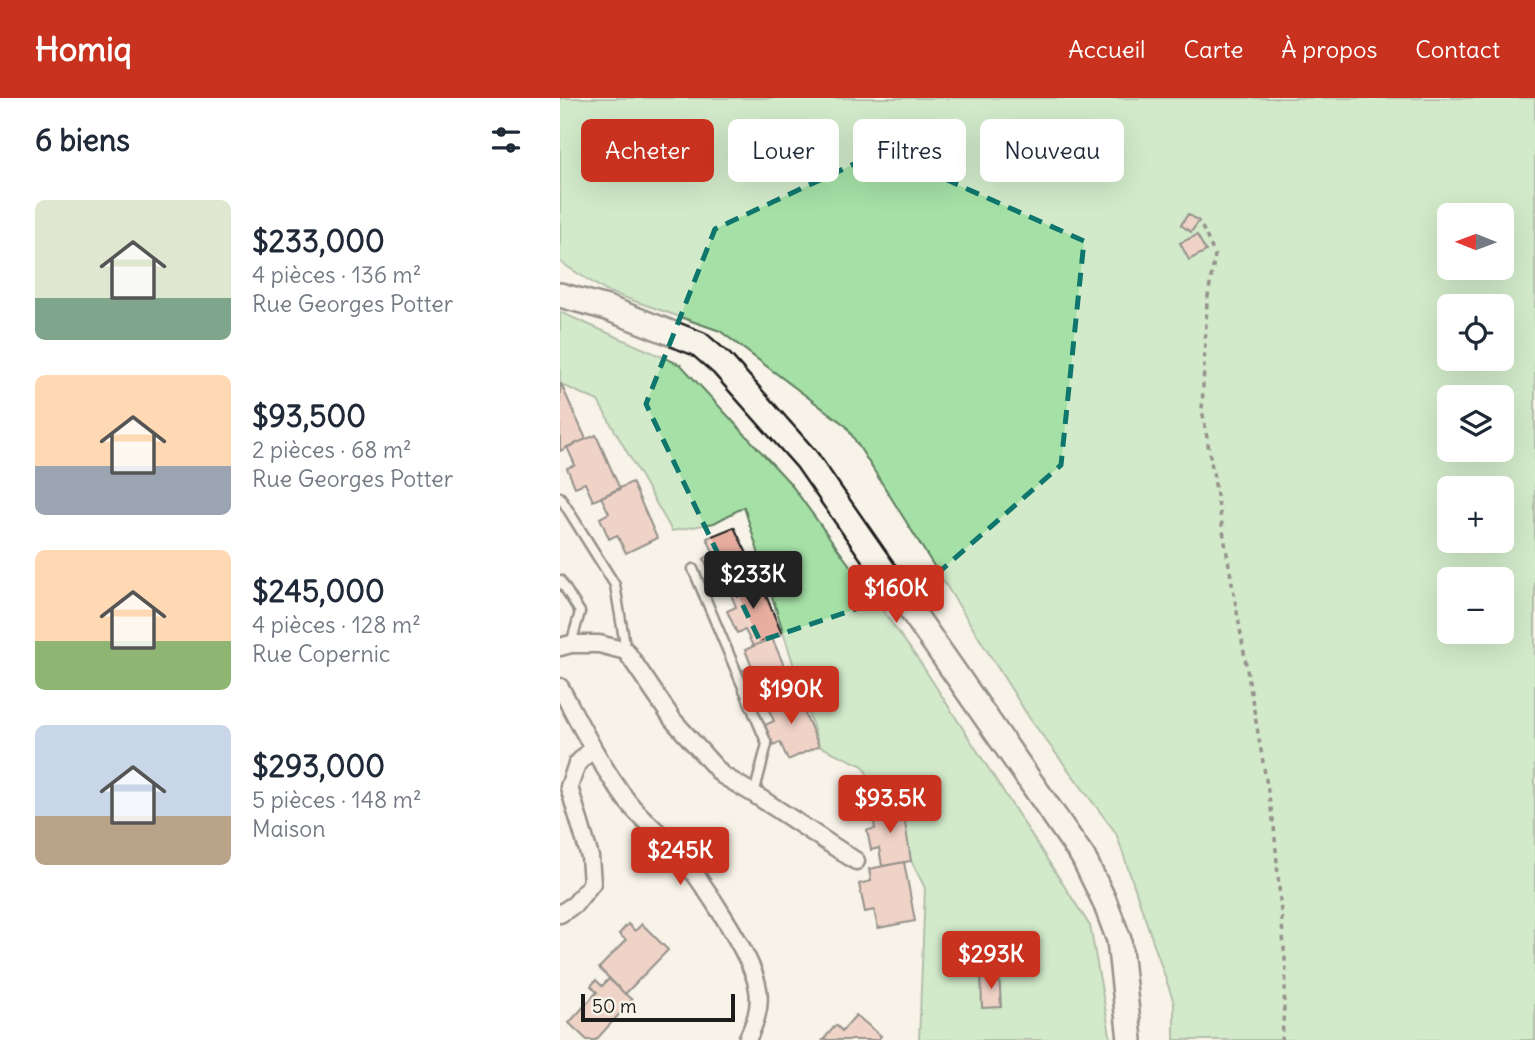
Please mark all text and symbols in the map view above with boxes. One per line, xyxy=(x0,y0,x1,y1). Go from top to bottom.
text: Homiq xyxy=(35,28,132,70)
text: Accueil xyxy=(1068,34,1145,64)
text: Carte xyxy=(1183,34,1243,64)
text: À propos xyxy=(1281,34,1377,64)
text: Contact xyxy=(1415,34,1500,64)
chip: Acheter xyxy=(581,119,714,182)
chip: Louer xyxy=(728,119,839,182)
chip: Filtres xyxy=(853,119,966,182)
chip: Nouveau xyxy=(980,119,1124,182)
text: 6 biens xyxy=(35,121,130,159)
icon: filters xyxy=(487,121,525,159)
north arrow xyxy=(1437,203,1514,280)
map controls xyxy=(1437,203,1514,644)
text: $233,000 xyxy=(252,222,385,260)
icon: home xyxy=(91,228,175,312)
text: 4 pièces · 136 m² xyxy=(252,260,421,289)
text: Rue Georges Potter xyxy=(252,289,453,318)
button: locate xyxy=(1437,294,1514,371)
button: layers xyxy=(1437,385,1514,462)
text: $93,500 xyxy=(252,397,366,435)
icon: home xyxy=(91,403,175,487)
text: 2 pièces · 68 m² xyxy=(252,435,412,464)
text: Rue Georges Potter xyxy=(252,464,453,493)
button: + xyxy=(1437,476,1514,553)
pin: $233K xyxy=(704,552,802,611)
text: $233K xyxy=(720,559,786,588)
pin: $160K xyxy=(847,566,945,625)
button: − xyxy=(1437,567,1514,644)
text: $245,000 xyxy=(252,572,385,610)
text: $160K xyxy=(864,573,928,602)
icon: home xyxy=(91,578,175,662)
text: 4 pièces · 128 m² xyxy=(252,610,421,639)
text: Rue Copernic xyxy=(252,639,391,668)
pin: $190K xyxy=(742,666,840,726)
text: $190K xyxy=(759,674,823,703)
text: $293,000 xyxy=(252,747,385,785)
icon: home xyxy=(91,753,175,837)
pin: $93.5K xyxy=(833,776,947,835)
text: $93.5K xyxy=(854,783,926,812)
text: 5 pièces · 148 m² xyxy=(252,785,422,814)
text: Maison xyxy=(252,814,326,843)
pin: $245K xyxy=(631,828,729,887)
text: $245K xyxy=(647,835,713,864)
pin: $293K xyxy=(942,932,1040,991)
text: $293K xyxy=(958,939,1024,968)
scale bar xyxy=(581,991,735,1023)
text: 50 m xyxy=(592,994,637,1018)

